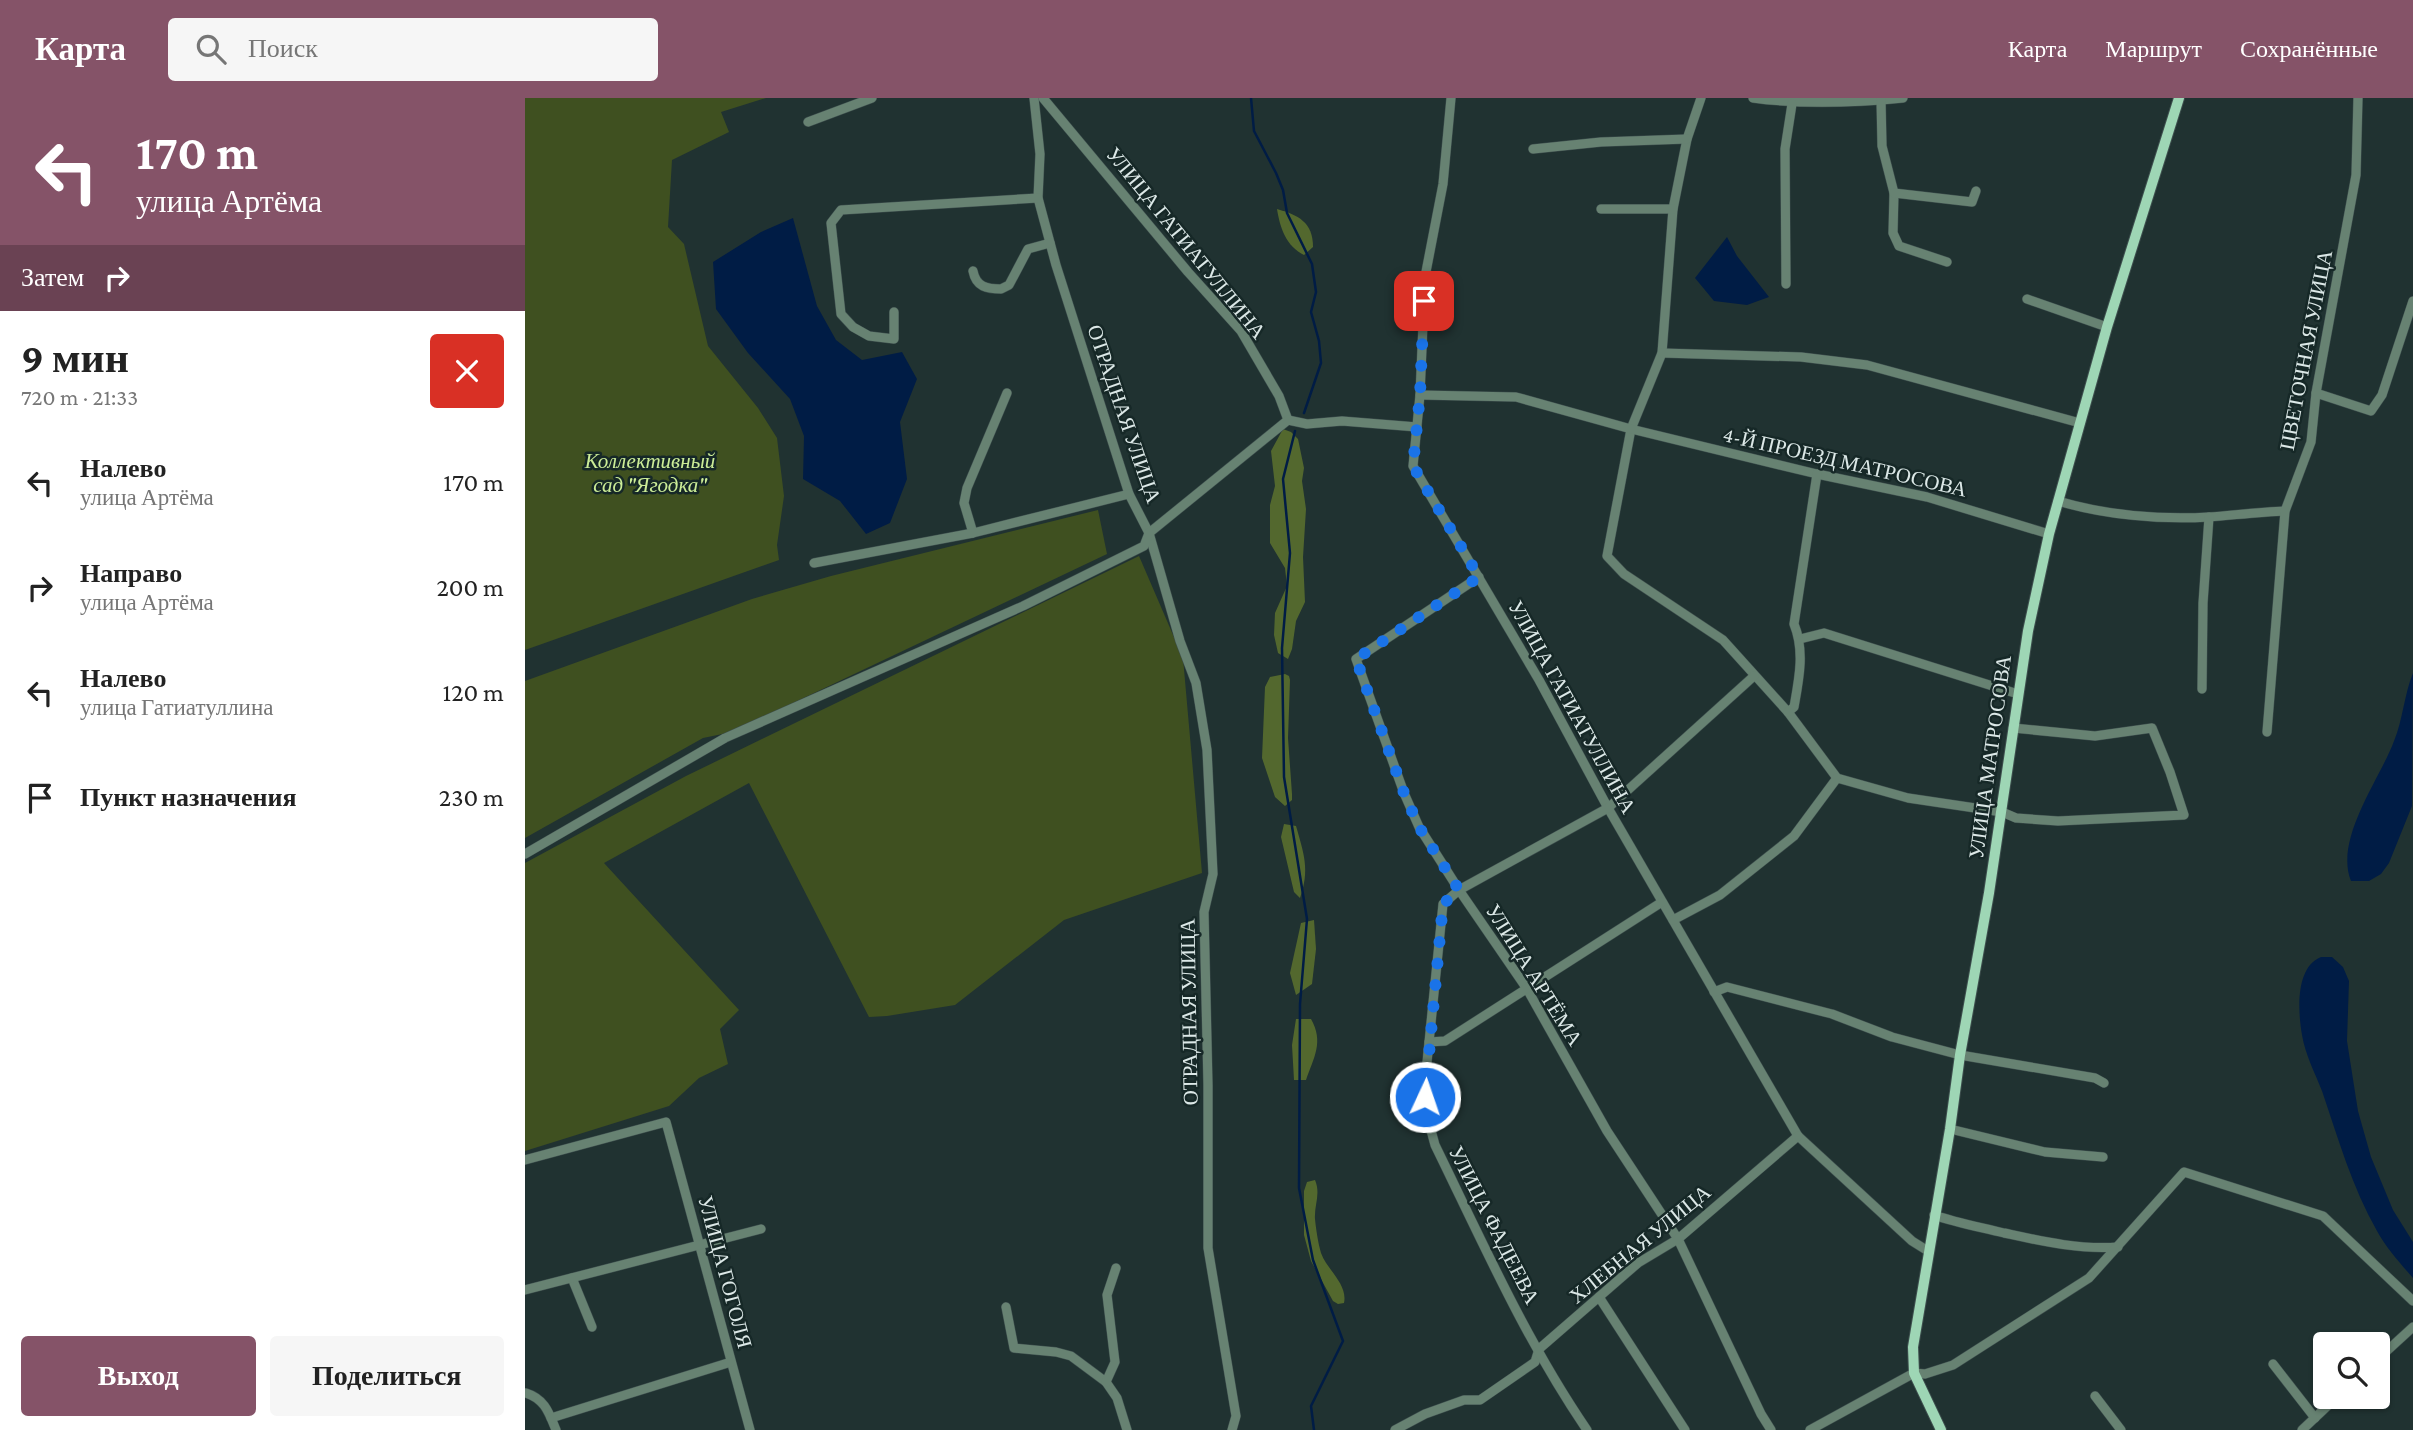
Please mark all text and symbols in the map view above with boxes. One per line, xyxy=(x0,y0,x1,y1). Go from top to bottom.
search box xyxy=(168,18,658,81)
text: Карта xyxy=(35,30,126,67)
icon: search xyxy=(192,30,230,68)
text: Поиск xyxy=(248,34,318,63)
text: Карта xyxy=(2008,35,2067,62)
text: Маршрут xyxy=(2105,35,2202,62)
text: Сохранённые xyxy=(2240,35,2378,62)
text: 170 m xyxy=(136,125,258,180)
icon: left xyxy=(21,126,112,217)
street label: УЛИЦА ГАТИАТУЛЛИНА xyxy=(1101,142,1271,344)
text: улица Артёма xyxy=(136,183,322,219)
street label: ЦВЕТОЧНАЯ УЛИЦА xyxy=(2275,247,2337,452)
icon: right xyxy=(98,259,136,297)
text: Затем xyxy=(21,263,84,292)
pin xyxy=(1394,271,1454,331)
icon: arrive xyxy=(1405,282,1443,320)
street label: ОТРАДНАЯ УЛИЦА xyxy=(1082,322,1166,507)
text: 9 мин xyxy=(21,334,129,381)
button: close xyxy=(430,334,504,408)
text: 720 m · 21:33 xyxy=(21,384,138,410)
street label: 4-Й ПРОЕЗД МАТРОСОВА xyxy=(1721,422,1970,502)
park label: Коллективный сад "Ягодка" xyxy=(584,449,716,497)
text: Налево xyxy=(80,454,166,483)
icon: left xyxy=(21,464,59,502)
text: 170 m xyxy=(443,468,504,497)
text: улица Артёма xyxy=(80,484,214,510)
text: Направо xyxy=(80,559,182,588)
icon: right xyxy=(21,569,59,607)
text: 200 m xyxy=(436,573,504,602)
text: улица Артёма xyxy=(80,589,214,615)
street label: УЛИЦА ГАТИАТУЛЛИНА xyxy=(1503,596,1641,818)
street label: УЛИЦА МАТРОСОВА xyxy=(1964,653,2016,860)
text: Налево xyxy=(80,664,166,693)
icon: left xyxy=(21,674,59,712)
text: 120 m xyxy=(443,678,504,707)
text: улица Гатиатуллина xyxy=(80,694,273,720)
icon: arrive xyxy=(21,779,59,817)
text: Пункт назначения xyxy=(80,783,297,812)
text: 230 m xyxy=(439,783,504,812)
street label: УЛИЦА АРТЁМА xyxy=(1481,900,1588,1051)
street label: ОТРАДНАЯ УЛИЦА xyxy=(1175,917,1203,1106)
position arrow xyxy=(1388,1060,1462,1134)
street label: УЛИЦА ФАДЕЕВА xyxy=(1444,1142,1545,1309)
street label: ХЛЕБНАЯ УЛИЦА xyxy=(1565,1179,1716,1308)
street label: УЛИЦА ГОГОЛЯ xyxy=(693,1193,757,1351)
map controls xyxy=(2313,1332,2390,1409)
button: search xyxy=(2313,1332,2390,1409)
button: Выход xyxy=(21,1336,256,1416)
button: Поделиться xyxy=(270,1336,504,1416)

